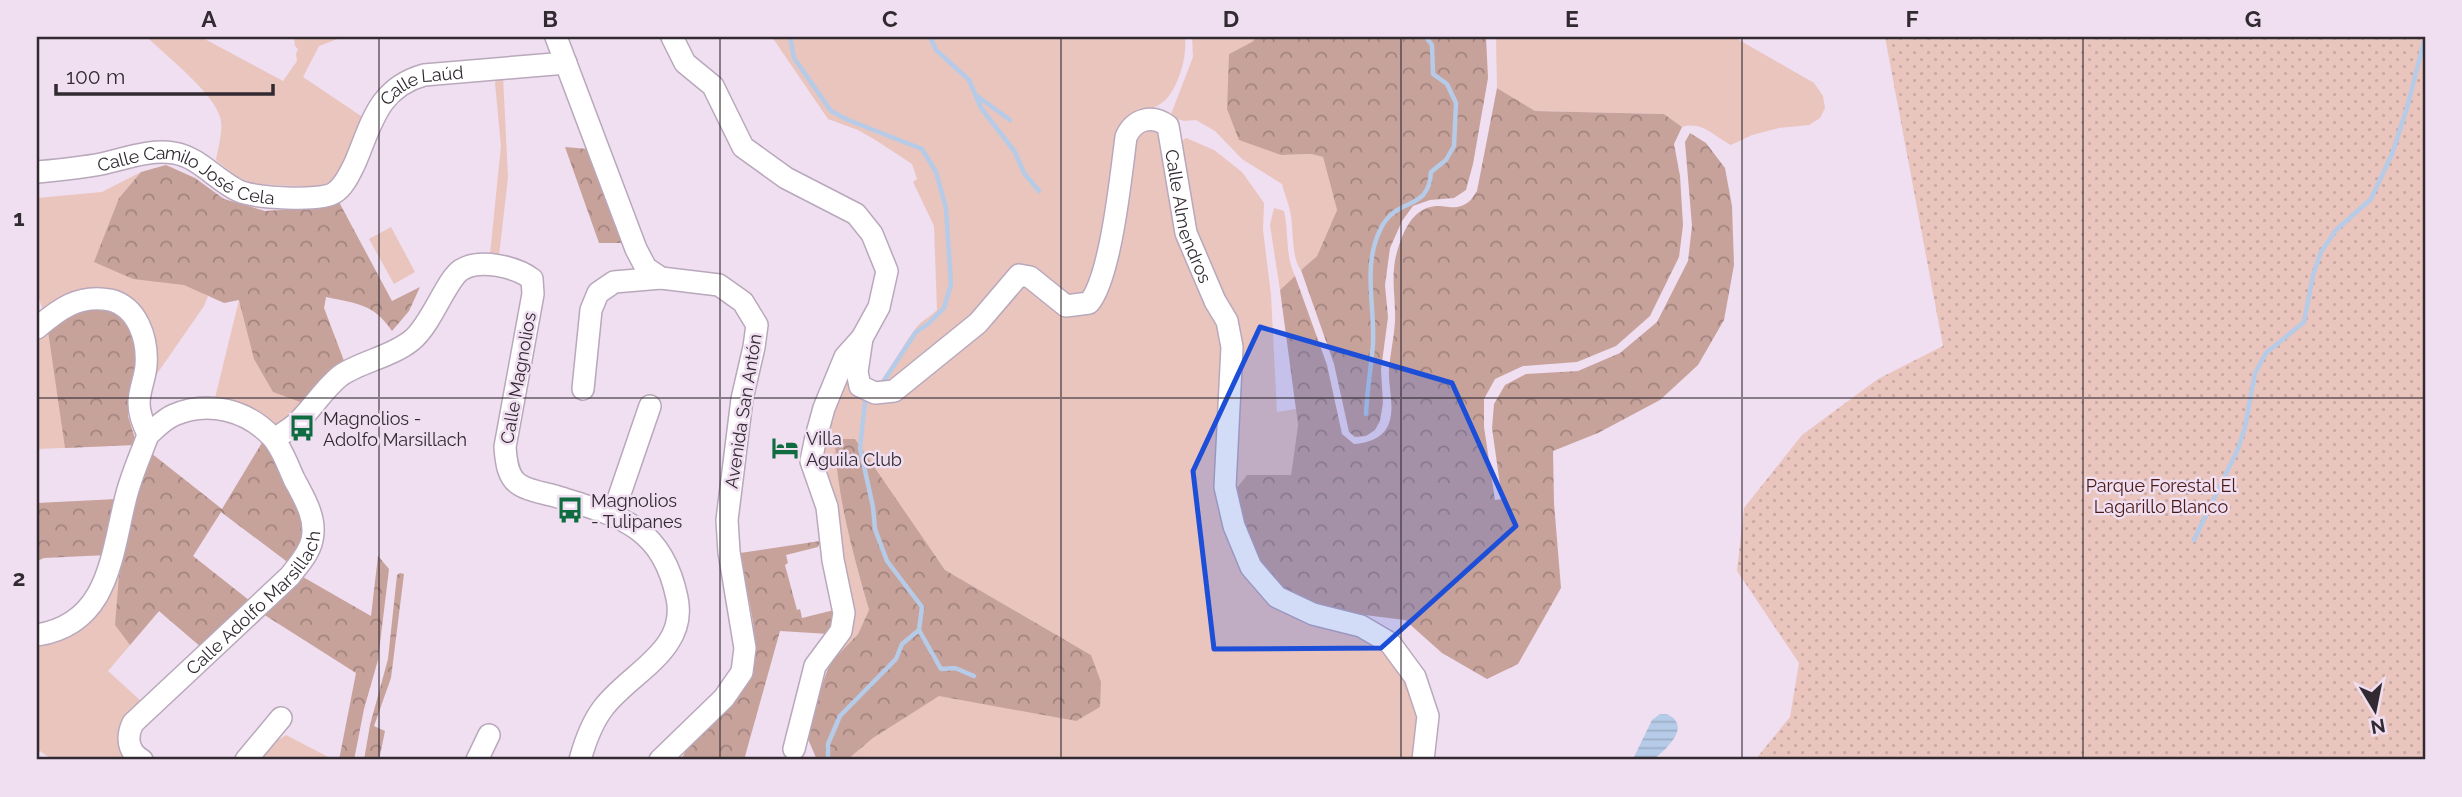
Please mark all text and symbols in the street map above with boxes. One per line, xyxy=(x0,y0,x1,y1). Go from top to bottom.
text: A xyxy=(201,5,217,32)
text: B xyxy=(542,5,558,32)
text: C xyxy=(882,5,898,32)
text: D xyxy=(1223,5,1239,32)
text: E xyxy=(1565,5,1579,32)
text: F xyxy=(1905,5,1919,32)
text: G xyxy=(2245,5,2261,32)
scale bar xyxy=(56,52,273,96)
street label: Calle Laúd xyxy=(375,61,464,109)
text: 100 m xyxy=(66,64,125,89)
street label: Calle Camilo José Cela xyxy=(95,141,276,208)
street label: Calle Almendros xyxy=(1162,148,1217,286)
text: 1 xyxy=(13,204,25,231)
street label: Calle Magnolios xyxy=(496,310,540,445)
street label: Avenida San Antón xyxy=(720,332,766,490)
place label: Magnolios - Adolfo Marsillach xyxy=(323,408,467,450)
bus stop icon: Magnolios - Adolfo Marsillach xyxy=(287,413,317,443)
place label: Villa Aguila Club xyxy=(806,428,902,470)
hotel icon: Villa Aguila Club xyxy=(770,433,800,463)
park label: Parque Forestal El Lagarillo Blanco xyxy=(2086,475,2236,517)
place label: Magnolios - Tulipanes xyxy=(591,490,683,532)
bus stop icon: Magnolios - Tulipanes xyxy=(555,495,585,525)
street label: Calle Adolfo Marsillach xyxy=(181,529,324,679)
text: 2 xyxy=(13,564,25,591)
north arrow xyxy=(2340,674,2410,744)
text: N xyxy=(2369,715,2387,739)

